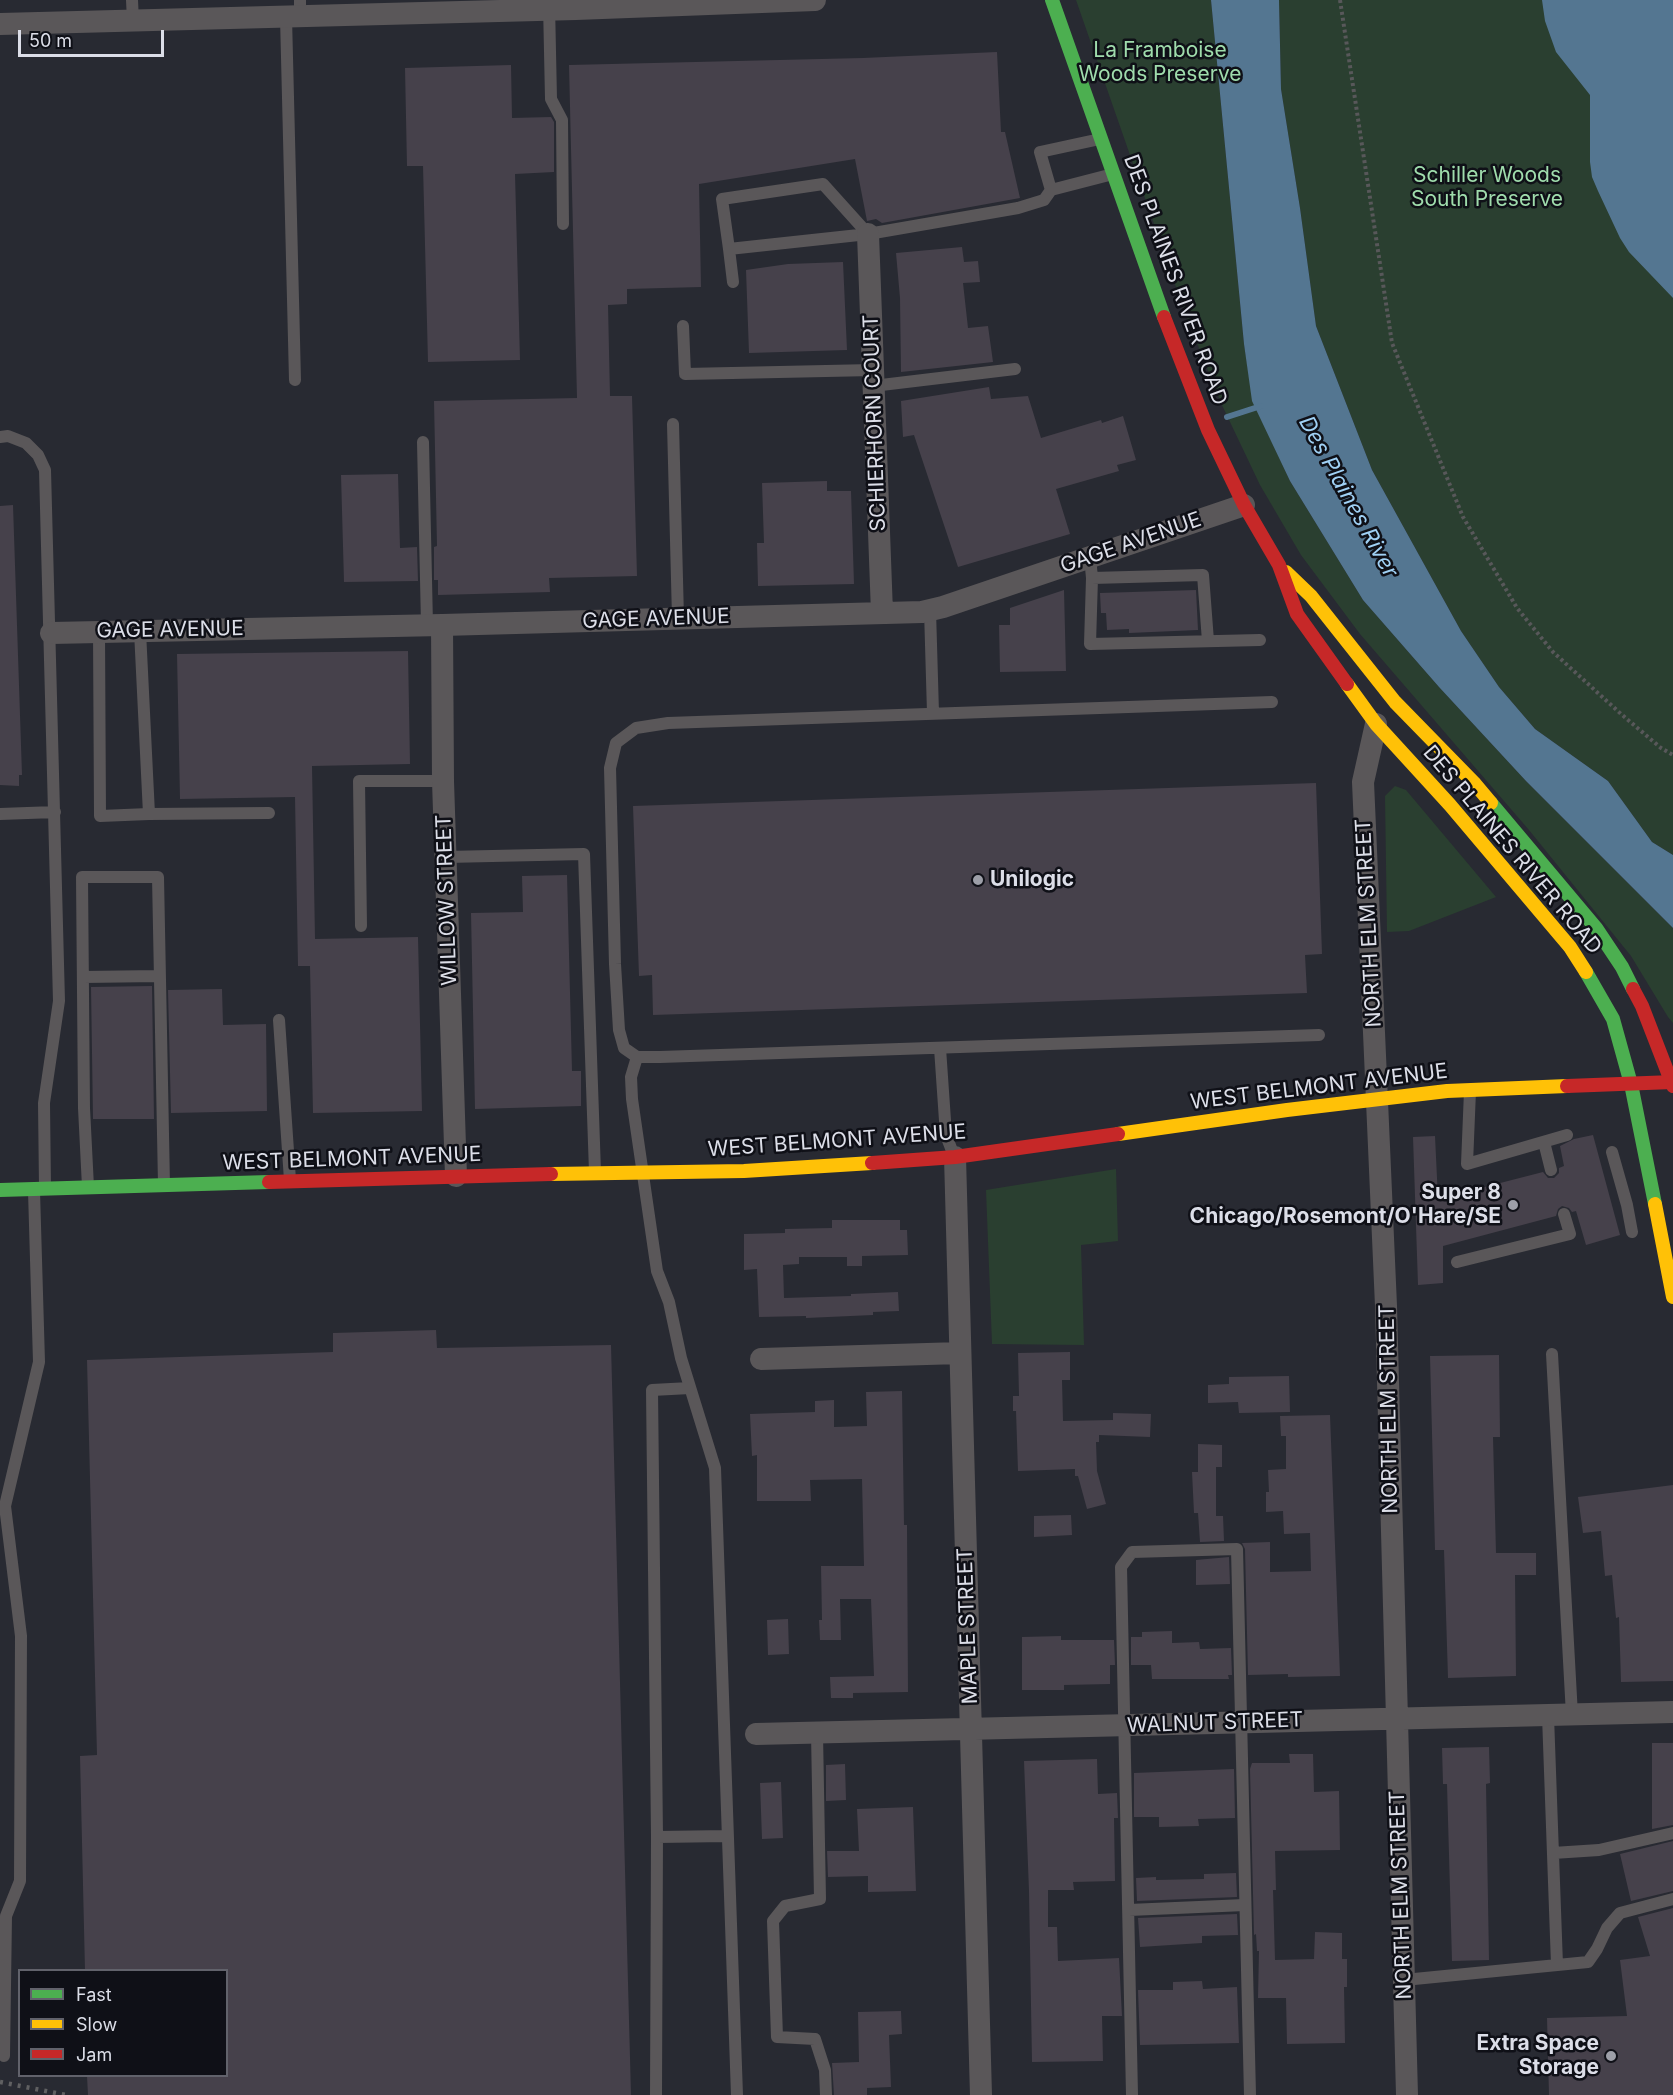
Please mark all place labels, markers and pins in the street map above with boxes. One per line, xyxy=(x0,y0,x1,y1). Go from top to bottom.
place label: Unilogic xyxy=(990,867,1074,893)
marker: Unilogic xyxy=(971,873,985,887)
place label: Super 8 Chicago/Rosemont/O'Hare/SE xyxy=(1190,1180,1501,1230)
marker: Super 8 Chicago/Rosemont/O'Hare/SE xyxy=(1506,1198,1520,1212)
place label: Extra Space Storage xyxy=(1476,2031,1599,2081)
marker: Extra Space Storage xyxy=(1604,2049,1618,2063)

